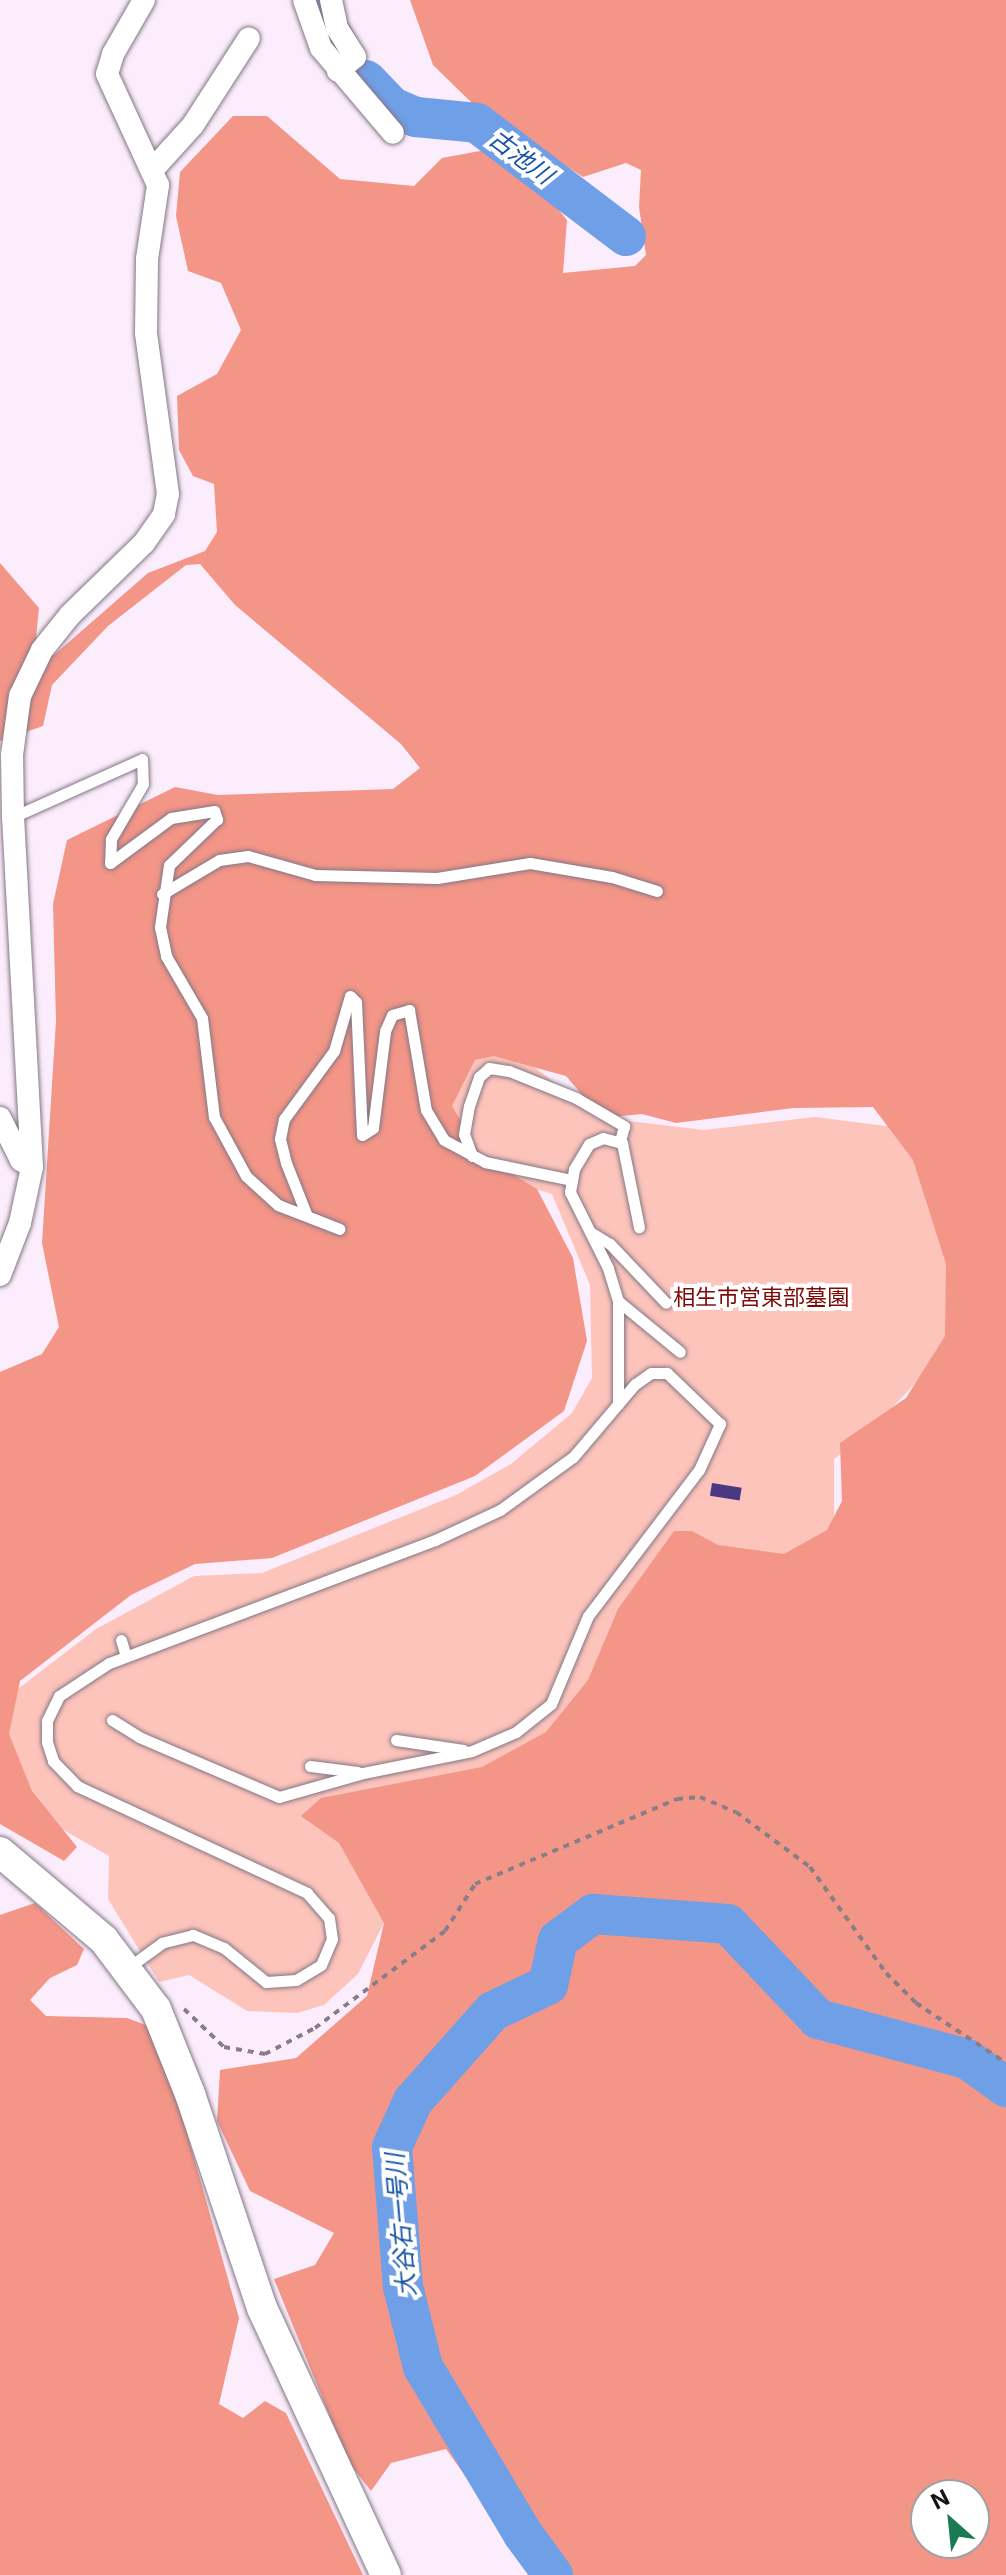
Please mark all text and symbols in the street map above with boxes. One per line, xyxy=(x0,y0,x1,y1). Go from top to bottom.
water label: 古池川 xyxy=(484,124,558,190)
park label: 相生市営東部墓園 xyxy=(673,1285,849,1311)
water label: 大谷右一号川 xyxy=(380,2152,422,2298)
north arrow xyxy=(910,2479,990,2559)
text: N xyxy=(927,2484,953,2515)

